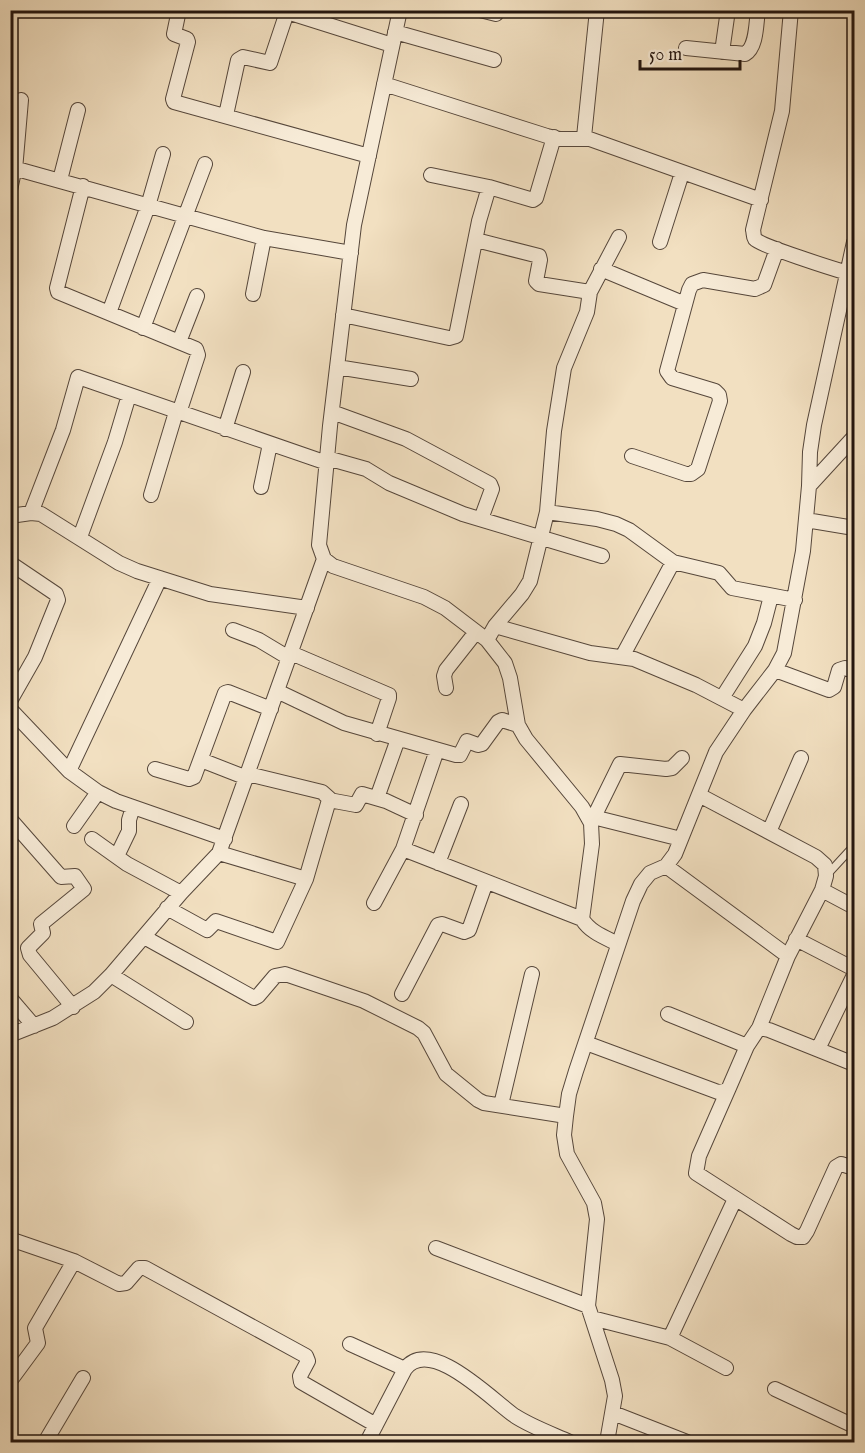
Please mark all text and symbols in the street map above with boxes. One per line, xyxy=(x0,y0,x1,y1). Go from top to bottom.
scale bar xyxy=(640,33,740,71)
text: 50 m xyxy=(649,44,682,67)

